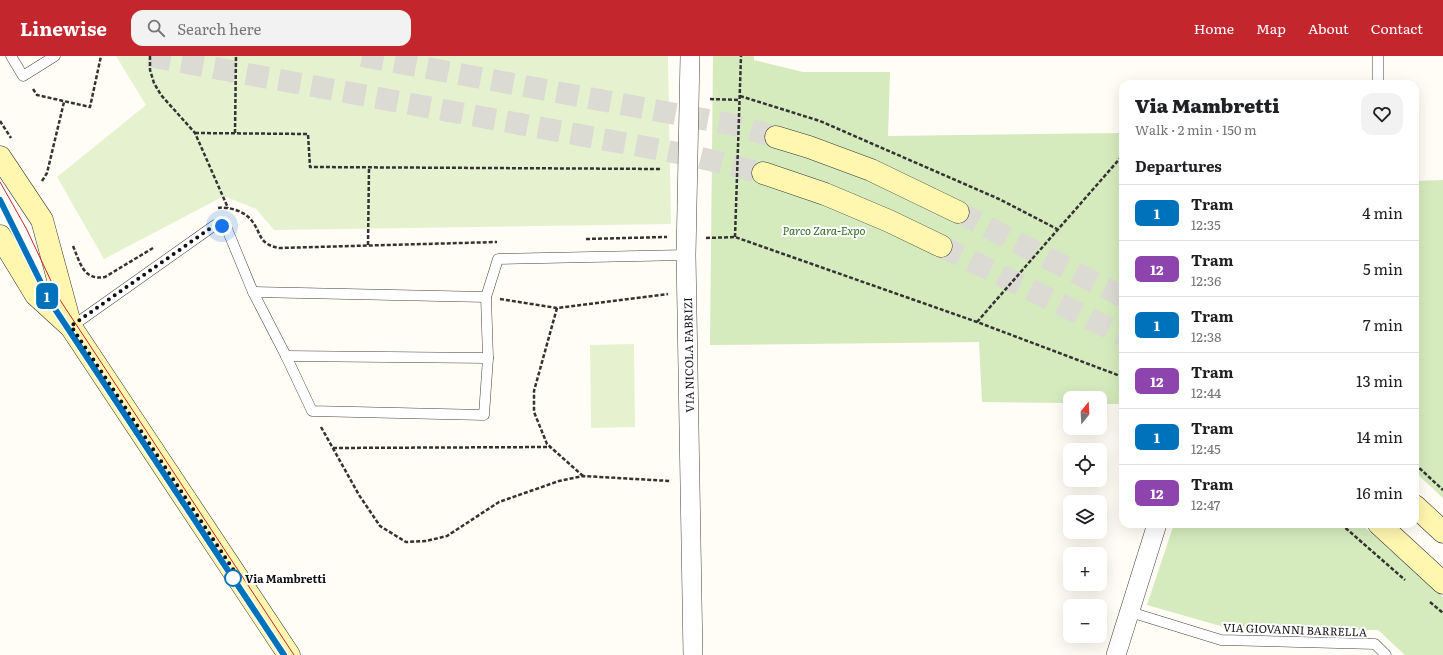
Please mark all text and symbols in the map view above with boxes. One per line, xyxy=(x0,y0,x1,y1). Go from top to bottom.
search box xyxy=(131,10,411,46)
text: Linewise xyxy=(20,14,107,42)
icon: search xyxy=(145,17,167,39)
text: Search here xyxy=(177,17,261,40)
text: Home xyxy=(1194,18,1234,38)
text: Map xyxy=(1256,18,1286,38)
text: About xyxy=(1308,18,1349,38)
text: Contact xyxy=(1371,18,1423,38)
text: Via Mambretti xyxy=(1135,91,1280,119)
button: heart xyxy=(1361,93,1403,135)
text: Walk · 2 min · 150 m xyxy=(1135,120,1257,139)
text: Departures xyxy=(1135,154,1222,177)
text: Tram xyxy=(1191,192,1234,215)
text: 4 min xyxy=(1362,201,1403,224)
text: 1 xyxy=(1154,203,1160,223)
text: 12:35 xyxy=(1191,215,1221,234)
your location xyxy=(212,216,232,236)
park label: Parco Zara-Expo xyxy=(783,222,865,238)
text: Tram xyxy=(1191,248,1234,271)
text: 5 min xyxy=(1363,257,1403,280)
text: 12 xyxy=(1150,259,1164,279)
text: 12:36 xyxy=(1191,271,1221,290)
line badge: 1 xyxy=(34,283,60,309)
text: 1 xyxy=(44,286,50,306)
street label: VIA NICOLA FABRIZI xyxy=(679,297,697,413)
text: Tram xyxy=(1191,304,1234,327)
text: 7 min xyxy=(1363,313,1403,336)
text: 1 xyxy=(1154,315,1160,335)
text: 12:38 xyxy=(1191,327,1221,346)
text: Tram xyxy=(1191,360,1234,383)
text: 13 min xyxy=(1356,369,1403,392)
text: 12 xyxy=(1150,371,1164,391)
text: 12:44 xyxy=(1191,383,1221,402)
north arrow xyxy=(1063,391,1107,435)
map controls xyxy=(1063,391,1107,643)
text: Tram xyxy=(1191,416,1234,439)
text: 14 min xyxy=(1357,425,1403,448)
text: 1 xyxy=(1154,427,1160,447)
text: 12:45 xyxy=(1191,439,1221,458)
button: locate xyxy=(1063,443,1107,487)
text: Tram xyxy=(1191,472,1234,495)
text: 16 min xyxy=(1356,481,1403,504)
text: 12 xyxy=(1150,483,1164,503)
button: layers xyxy=(1063,495,1107,539)
text: 12:47 xyxy=(1191,495,1220,514)
button: + xyxy=(1063,547,1107,591)
marker: Via Mambretti xyxy=(224,569,242,587)
place label: Via Mambretti xyxy=(245,570,326,586)
button: − xyxy=(1063,599,1107,643)
street label: VIA GIOVANNI BARRELLA xyxy=(1223,618,1367,640)

